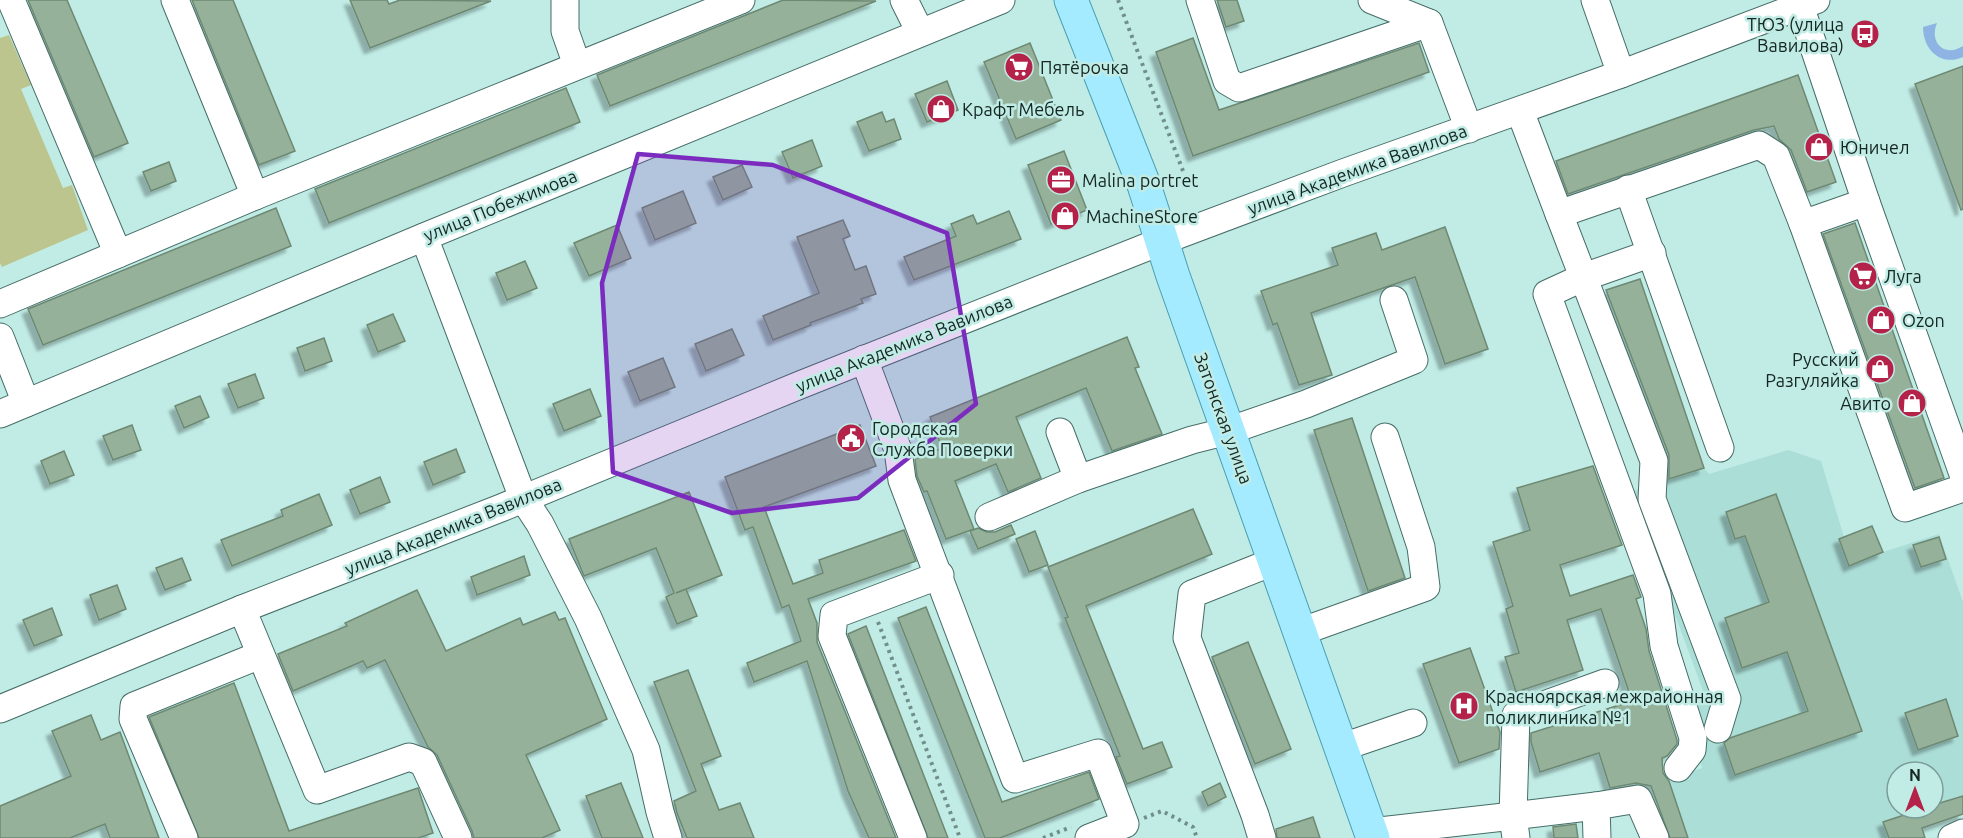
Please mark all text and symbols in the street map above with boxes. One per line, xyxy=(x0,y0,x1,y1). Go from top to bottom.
place label: ТЮЗ (улица Вавилова) xyxy=(1747,14,1844,56)
bus stop icon: ТЮЗ (улица Вавилова) xyxy=(1849,18,1881,50)
supermarket icon: Пятёрочка xyxy=(1003,51,1035,83)
place label: Пятёрочка xyxy=(1040,57,1129,77)
shop icon: Крафт Мебель xyxy=(925,93,957,125)
place label: Крафт Мебель xyxy=(962,99,1084,119)
street label: улица Академика Вавилова xyxy=(1245,120,1469,218)
shop icon: Юничел xyxy=(1803,131,1835,163)
place label: Юничел xyxy=(1840,137,1909,157)
office icon: Malina portret xyxy=(1045,164,1077,196)
street label: улица Побежимова xyxy=(420,165,580,245)
place label: Malina portret xyxy=(1082,170,1198,190)
shop icon: MachineStore xyxy=(1049,200,1081,232)
place label: MachineStore xyxy=(1086,206,1198,226)
supermarket icon: Луга xyxy=(1847,260,1879,292)
place label: Луга xyxy=(1884,266,1922,286)
street label: улица Академика Вавилова xyxy=(793,290,1015,396)
shop icon: Ozon xyxy=(1865,304,1897,336)
place label: Ozon xyxy=(1902,310,1945,330)
place label: Русский Разгуляйка xyxy=(1765,349,1859,390)
street label: Затонская улица xyxy=(1191,350,1257,486)
shop icon: Русский Разгуляйка xyxy=(1864,353,1896,385)
shop icon: Авито xyxy=(1896,387,1928,419)
place label: Авито xyxy=(1840,393,1891,413)
place label: Городская Служба Поверки xyxy=(872,418,1013,459)
public building icon: Городская Служба Поверки xyxy=(835,422,867,454)
street label: улица Академика Вавилова xyxy=(342,473,564,579)
place label: Красноярская межрайонная поликлиника №1 xyxy=(1485,686,1723,727)
hospital icon: Красноярская межрайонная поликлиника №1 xyxy=(1448,690,1480,722)
north arrow xyxy=(1885,760,1945,820)
text: N xyxy=(1909,766,1921,784)

